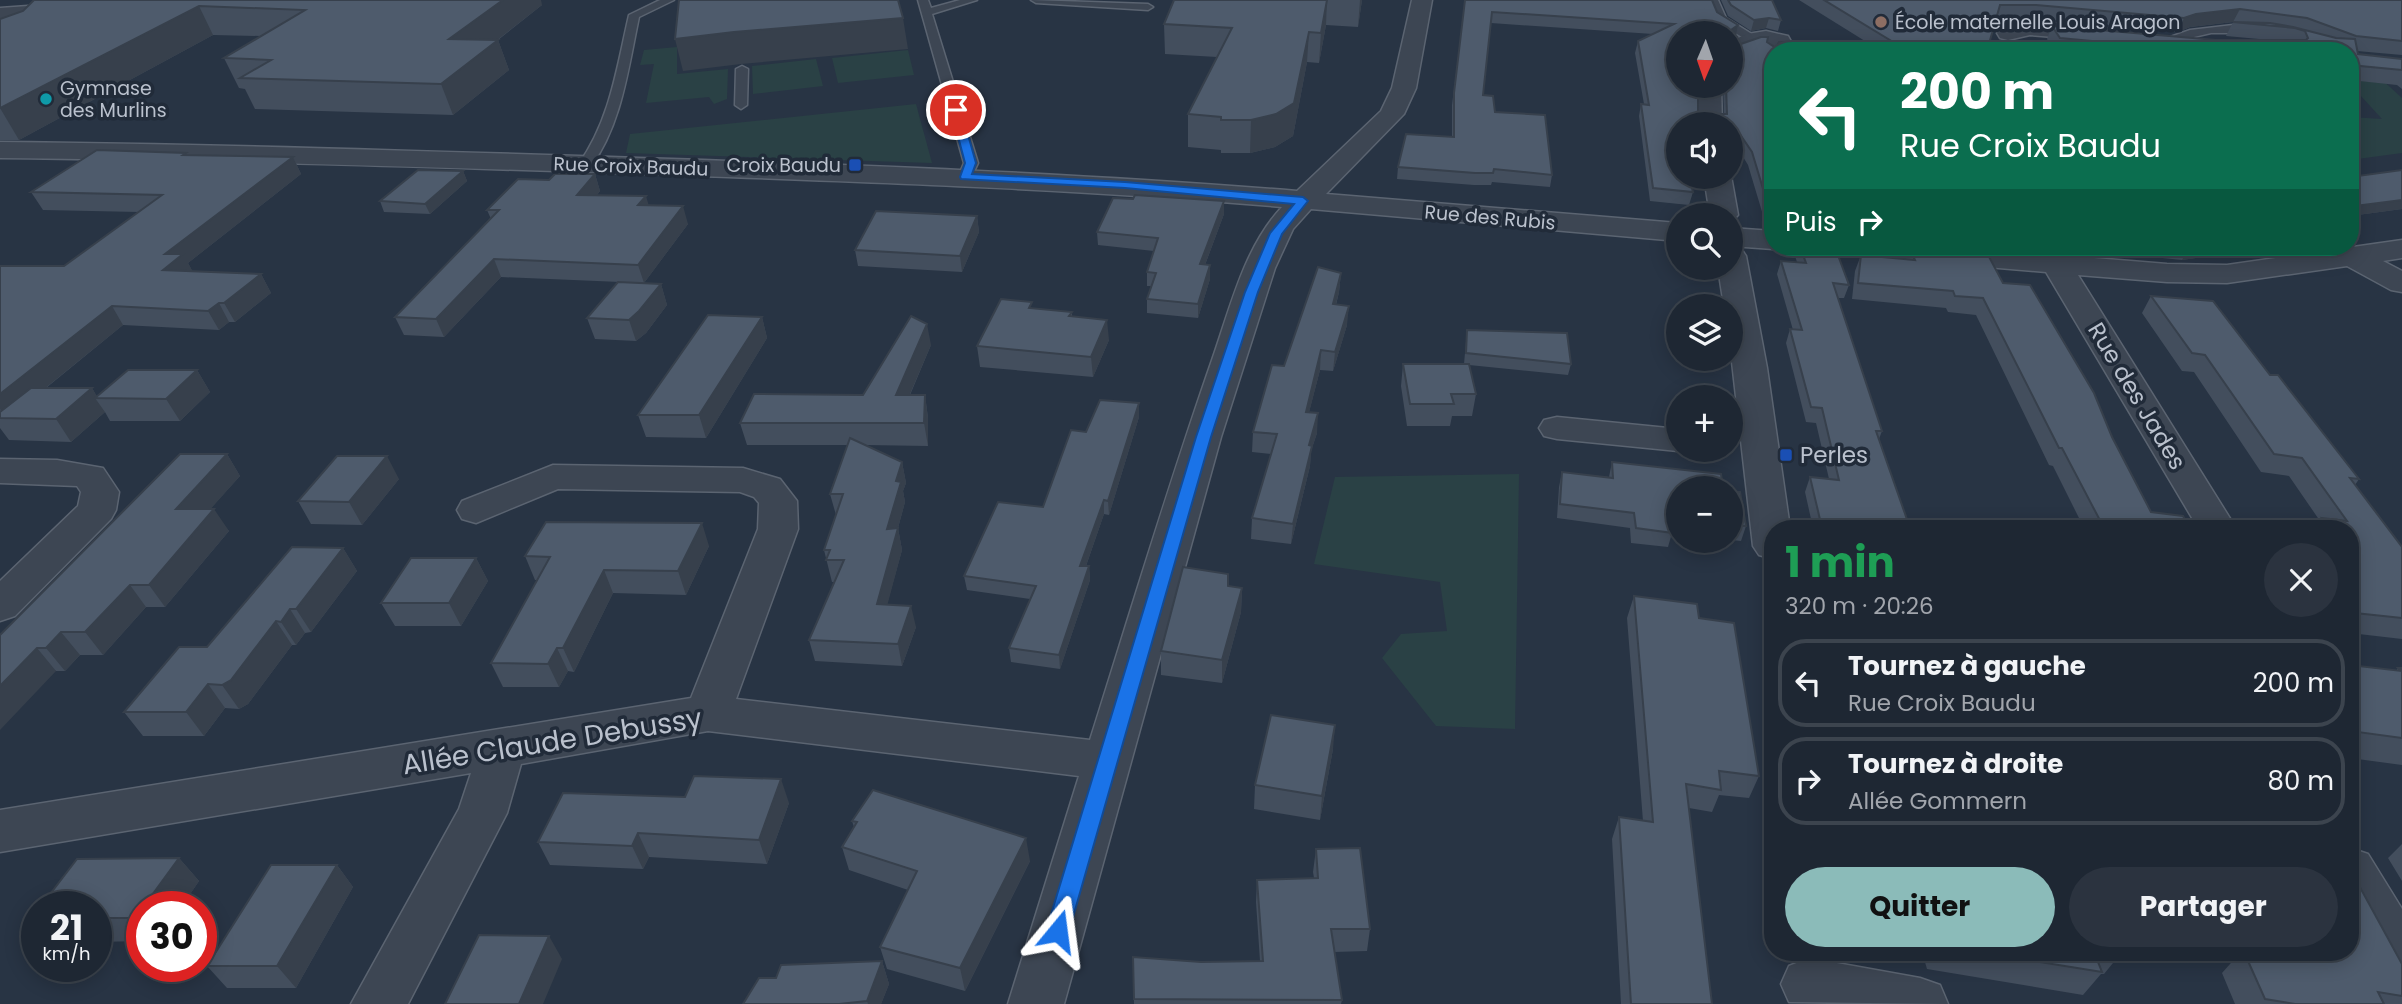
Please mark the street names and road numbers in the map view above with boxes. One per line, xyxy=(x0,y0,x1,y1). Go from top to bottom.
street label: Rue Croix Baudu xyxy=(553,150,709,183)
street label: Rue des Rubis xyxy=(1423,198,1557,237)
street label: Rue des Jades xyxy=(2080,316,2194,476)
street label: Allée Claude Debussy xyxy=(399,699,705,784)

